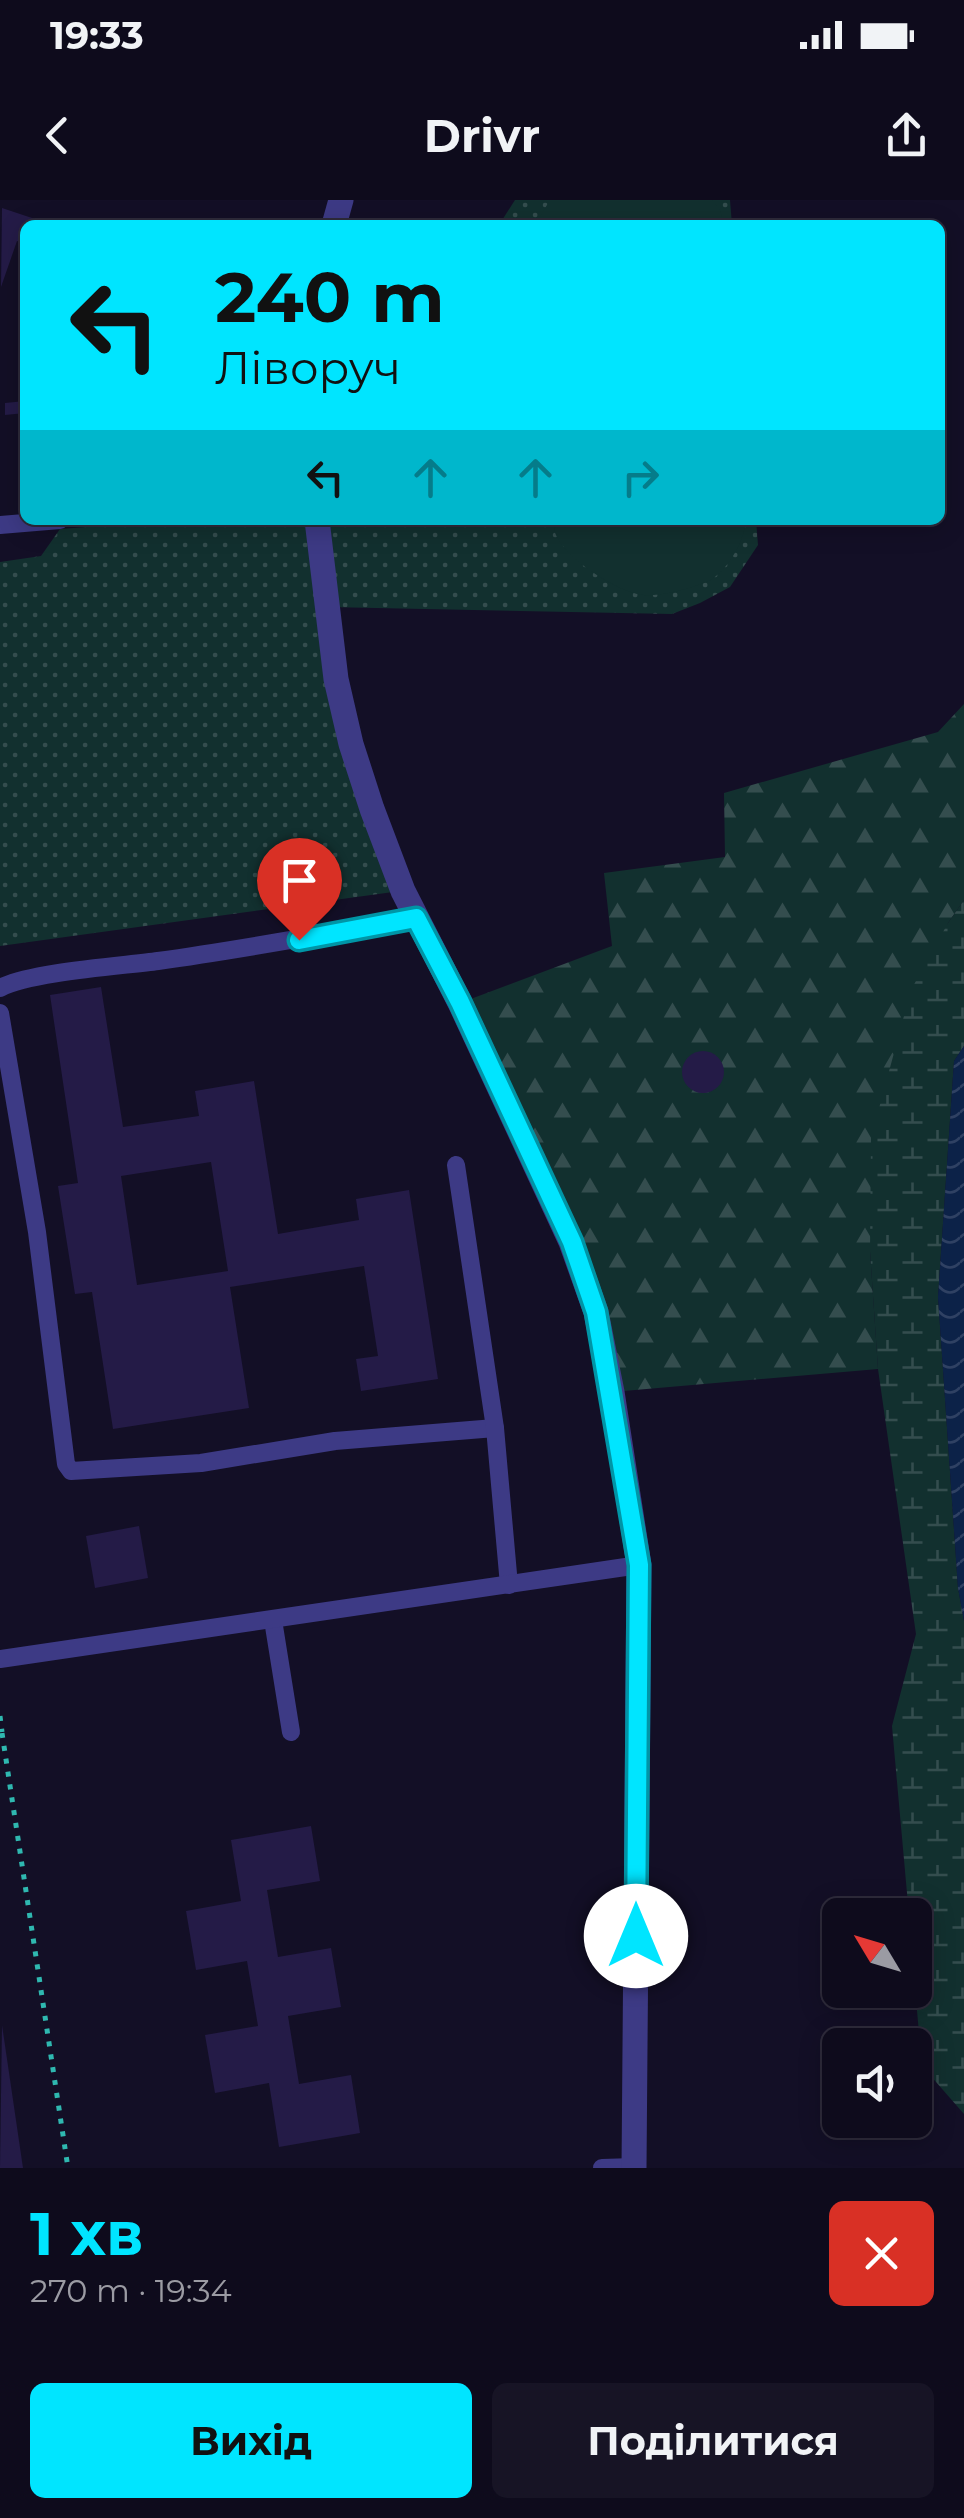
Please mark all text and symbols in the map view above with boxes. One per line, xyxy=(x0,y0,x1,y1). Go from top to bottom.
text: 19:33 xyxy=(50,12,144,59)
icon: back xyxy=(30,108,85,163)
text: Drivr xyxy=(424,108,540,163)
icon: share xyxy=(879,108,934,163)
text: 240 m xyxy=(215,254,445,340)
icon: left xyxy=(50,260,180,390)
text: Ліворуч xyxy=(215,340,401,395)
icon: left xyxy=(298,450,353,505)
icon: ahead xyxy=(403,450,458,505)
icon: ahead xyxy=(508,450,563,505)
icon: right xyxy=(613,450,668,505)
pin xyxy=(257,838,342,941)
icon: arrive xyxy=(272,853,327,908)
position arrow xyxy=(584,1884,688,1988)
north arrow xyxy=(822,1898,932,2008)
map controls xyxy=(822,1898,932,2138)
button: sound xyxy=(822,2028,932,2138)
text: 1 хв xyxy=(30,2197,143,2270)
button: close xyxy=(829,2201,934,2306)
text: 270 m · 19:34 xyxy=(30,2271,232,2310)
button: Вихід xyxy=(30,2383,472,2498)
button: Поділитися xyxy=(492,2383,934,2498)

